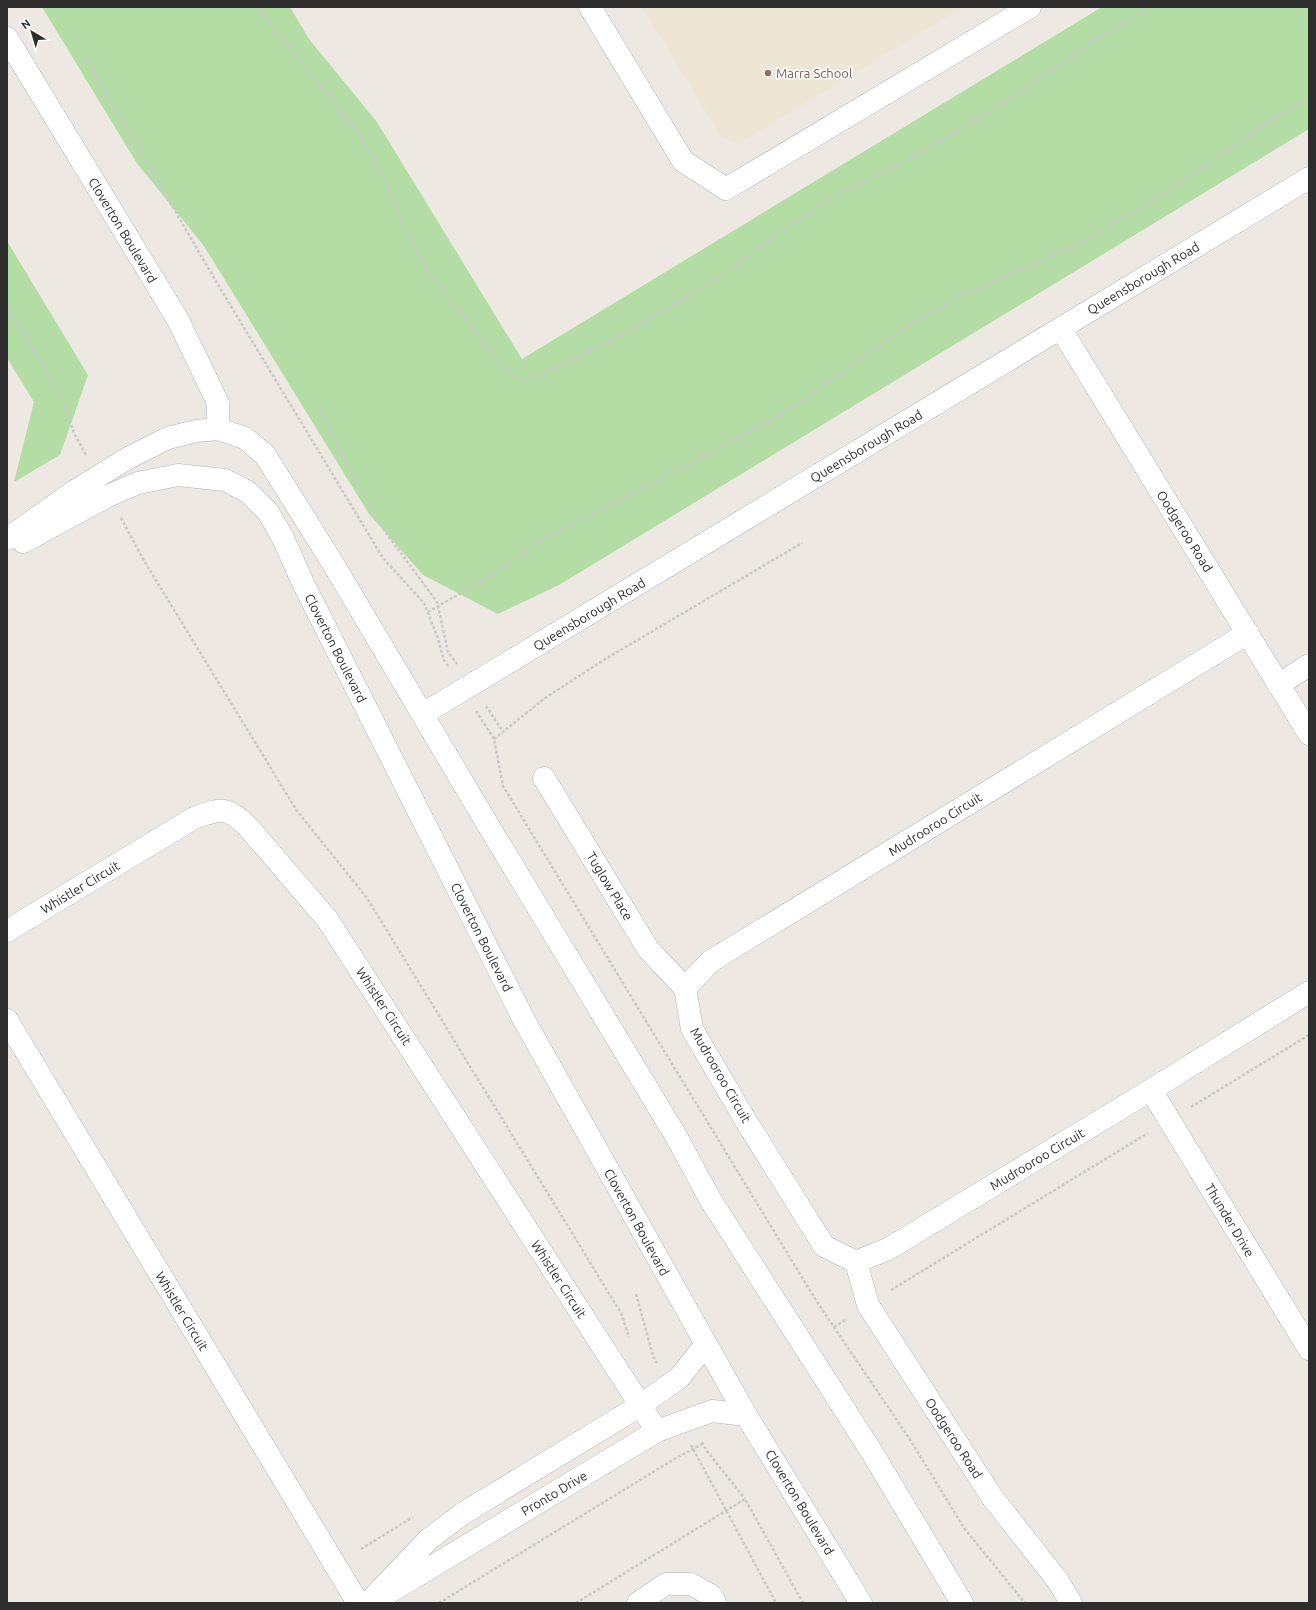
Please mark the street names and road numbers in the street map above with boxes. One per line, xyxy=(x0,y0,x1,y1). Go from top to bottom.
street label: Cloverton Boulevard xyxy=(86,175,160,285)
street label: Queensborough Road xyxy=(1085,239,1202,318)
street label: Queensborough Road xyxy=(808,407,925,486)
street label: Oodgeroo Road xyxy=(1154,488,1216,574)
street label: Queensborough Road xyxy=(531,575,648,654)
street label: Cloverton Boulevard xyxy=(303,591,369,705)
street label: Mudrooroo Circuit xyxy=(886,790,984,858)
street label: Tuglow Place xyxy=(584,849,636,923)
street label: Whistler Circuit xyxy=(38,858,122,916)
street label: Cloverton Boulevard xyxy=(449,880,515,994)
street label: Whistler Circuit xyxy=(354,965,414,1047)
street label: Mudrooroo Circuit xyxy=(688,1025,754,1125)
street label: Mudrooroo Circuit xyxy=(987,1125,1087,1193)
street label: Cloverton Boulevard xyxy=(602,1166,672,1278)
street label: Thunder Drive xyxy=(1203,1181,1257,1259)
street label: Whistler Circuit xyxy=(529,1238,589,1320)
street label: Whistler Circuit xyxy=(153,1269,211,1353)
street label: Oodgeroo Road xyxy=(923,1395,985,1481)
street label: Cloverton Boulevard xyxy=(763,1447,837,1557)
street label: Pronto Drive xyxy=(519,1468,589,1518)

